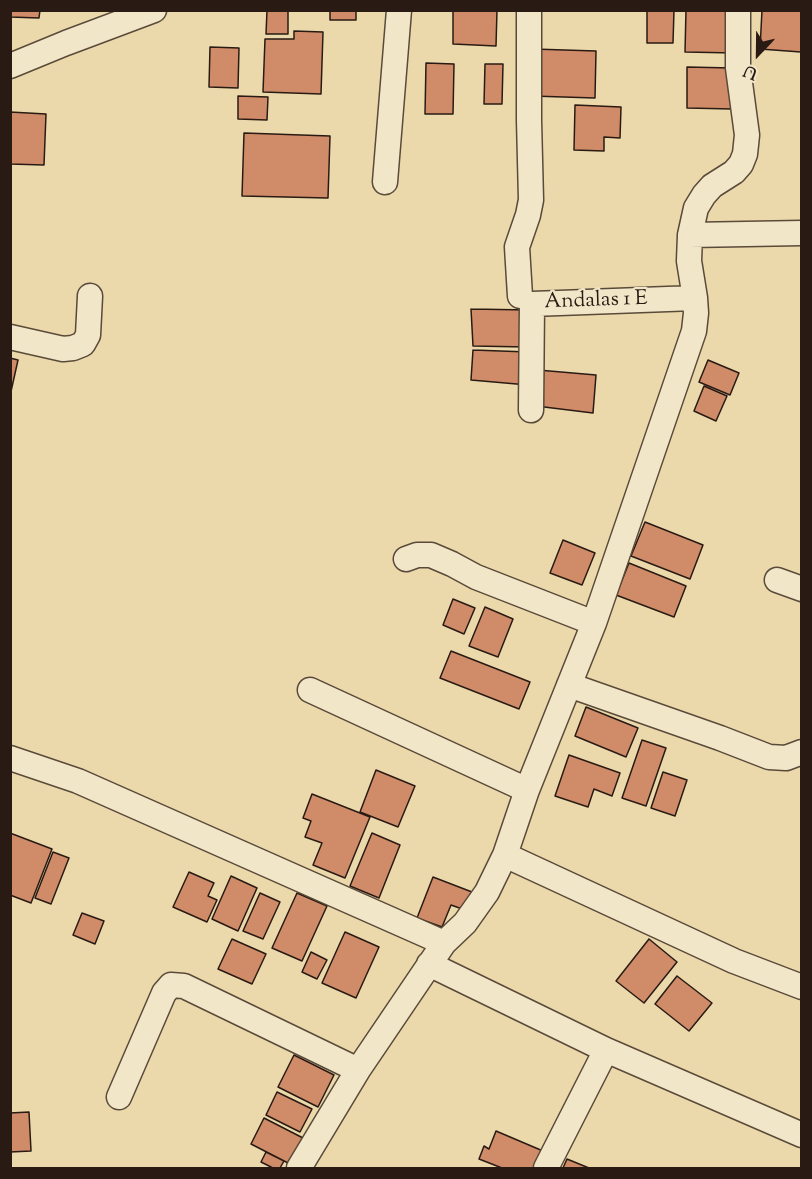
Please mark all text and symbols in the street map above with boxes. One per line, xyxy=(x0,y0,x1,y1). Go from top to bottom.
north arrow xyxy=(728,24,788,84)
text: U xyxy=(741,58,761,84)
street label: Andalas 1 E xyxy=(544,288,648,316)

